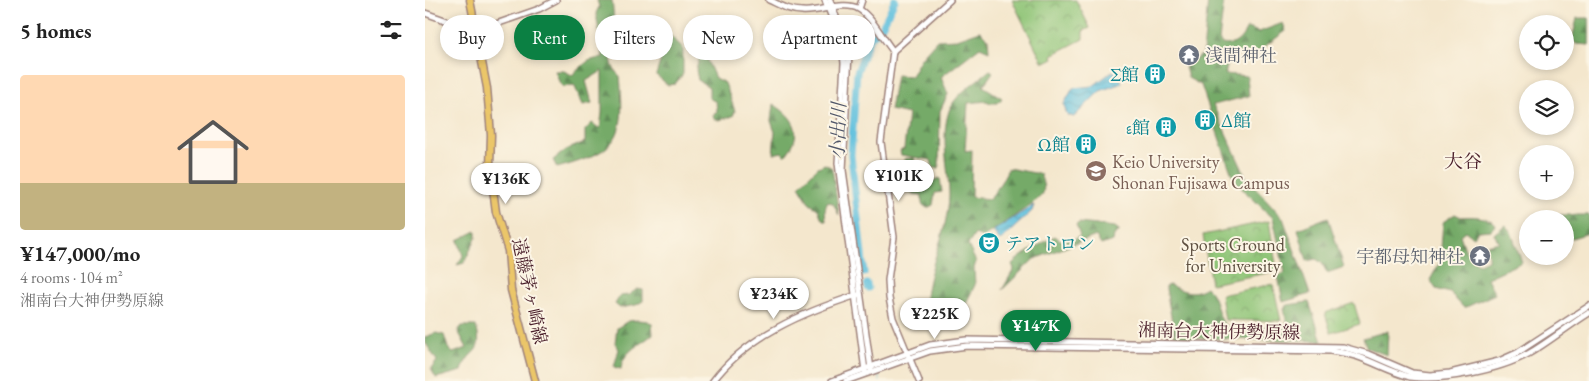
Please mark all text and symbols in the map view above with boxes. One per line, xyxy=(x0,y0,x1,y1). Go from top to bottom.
chip: Buy xyxy=(440,15,504,60)
chip: Rent xyxy=(514,15,585,60)
chip: Filters xyxy=(595,15,673,60)
chip: New xyxy=(683,15,753,60)
chip: Apartment xyxy=(763,15,875,60)
map controls xyxy=(1519,15,1574,265)
button: locate xyxy=(1519,15,1574,70)
icon: filters xyxy=(377,16,405,44)
text: 5 homes xyxy=(20,17,92,44)
temple icon: 浅間神社 xyxy=(1177,43,1201,67)
place label: 浅間神社 xyxy=(1205,44,1277,67)
building icon: Σ館 xyxy=(1143,62,1167,86)
place label: Σ館 xyxy=(1110,63,1139,86)
button: layers xyxy=(1519,80,1574,135)
water label: 小出川 xyxy=(825,100,852,160)
icon: home xyxy=(168,107,258,197)
building icon: Δ館 xyxy=(1193,108,1217,132)
place label: Δ館 xyxy=(1221,109,1251,132)
building icon: ε館 xyxy=(1154,115,1178,139)
place label: ε館 xyxy=(1126,116,1150,139)
building icon: Ω館 xyxy=(1074,132,1098,156)
place label: Ω館 xyxy=(1037,133,1070,156)
button: + xyxy=(1519,145,1574,200)
district label: 大谷 xyxy=(1444,149,1482,174)
place label: Keio University Shonan Fujisawa Campus xyxy=(1112,150,1290,194)
school or university icon: Keio University Shonan Fujisawa Campus xyxy=(1084,159,1108,183)
pin: ¥101K xyxy=(864,160,934,202)
pin: ¥136K xyxy=(471,162,541,205)
text: ¥101K xyxy=(875,165,923,186)
text: ¥136K xyxy=(482,168,530,189)
button: − xyxy=(1519,210,1574,265)
theatre icon: テアトロン xyxy=(977,231,1001,255)
place label: テアトロン xyxy=(1005,232,1095,255)
park label: Sports Ground for University xyxy=(1181,233,1286,277)
street label: 遠藤茅ヶ崎線 xyxy=(508,236,552,346)
text: ¥147,000/mo xyxy=(20,240,140,267)
temple icon: 宇都母知神社 xyxy=(1468,244,1492,268)
place label: 宇都母知神社 xyxy=(1356,245,1464,268)
text: 4 rooms · 104 m² xyxy=(20,267,123,288)
pin: ¥234K xyxy=(739,278,809,320)
text: ¥234K xyxy=(750,283,798,304)
text: 湘南台大神伊勢原線 xyxy=(20,290,164,311)
pin: ¥225K xyxy=(900,298,970,340)
text: ¥225K xyxy=(911,303,959,324)
pin: ¥147K xyxy=(1001,310,1071,352)
text: ¥147K xyxy=(1012,315,1060,336)
street label: 湘南台大神伊勢原線 xyxy=(1138,318,1300,344)

